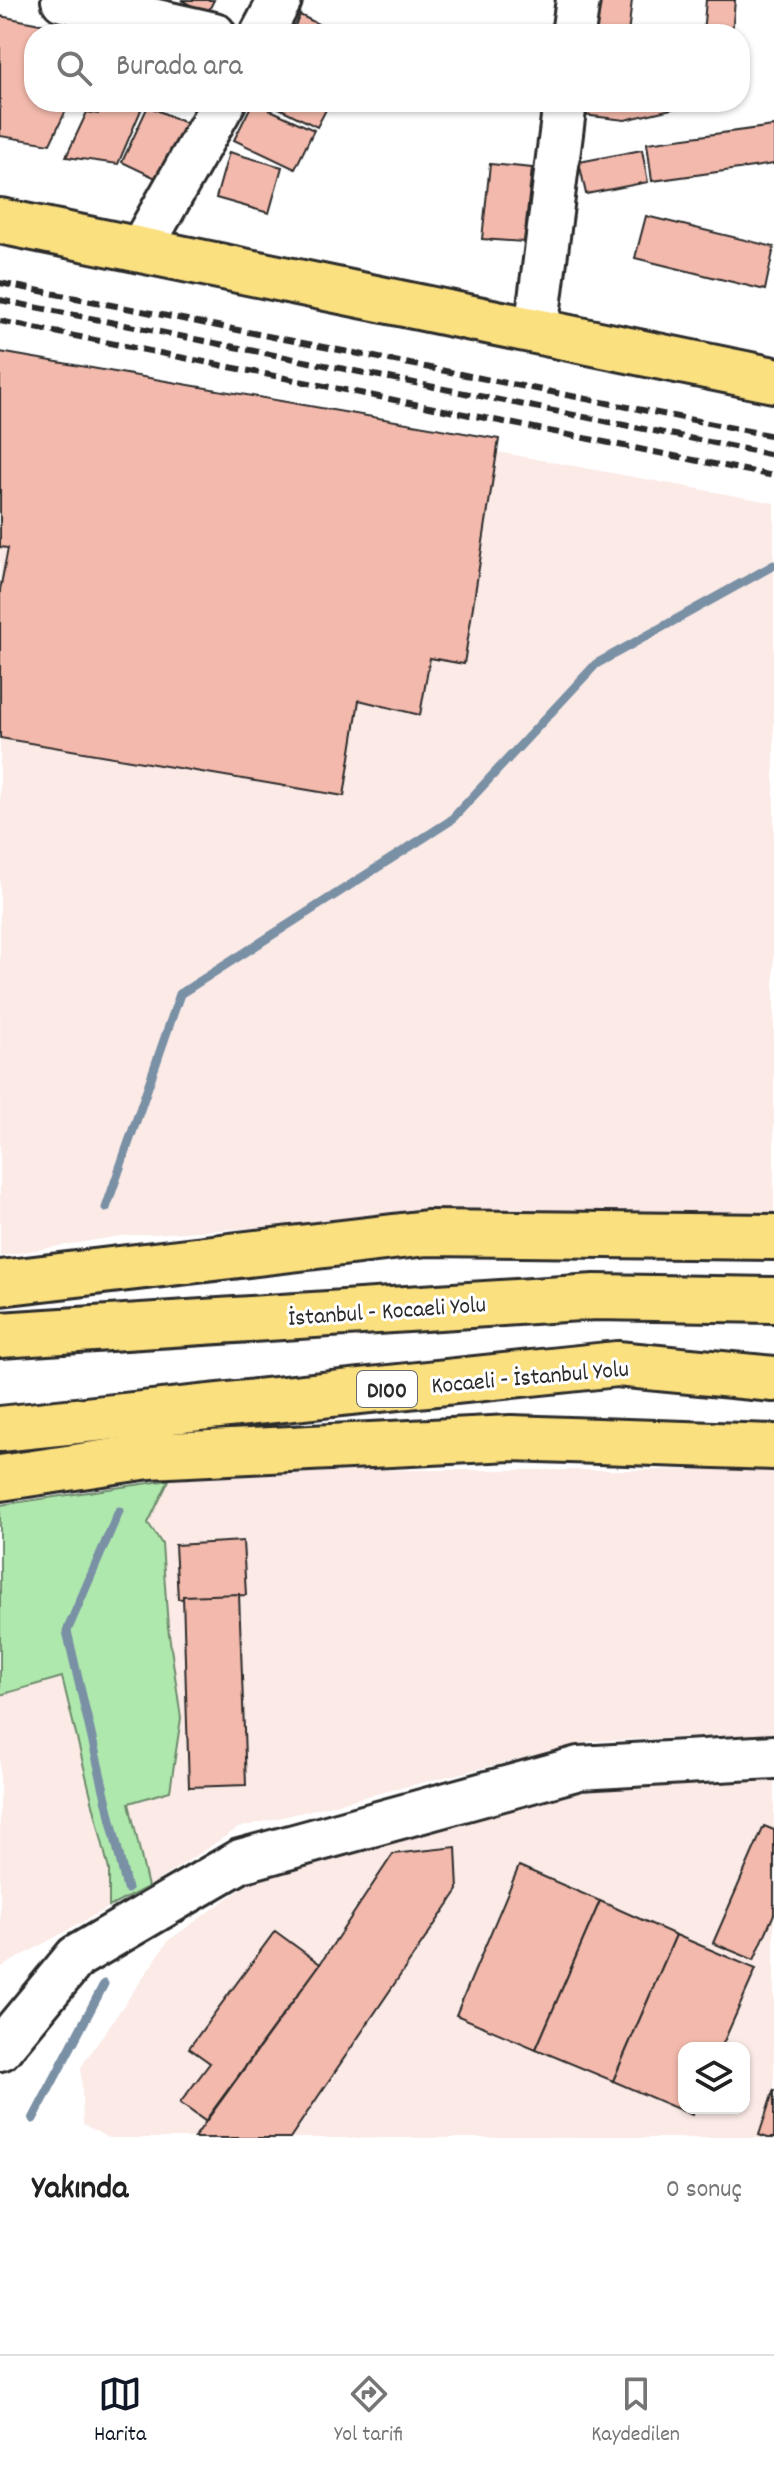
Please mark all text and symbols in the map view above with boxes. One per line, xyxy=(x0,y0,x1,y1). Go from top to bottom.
search box xyxy=(24,24,750,112)
icon: search xyxy=(52,46,96,90)
text: Burada ara xyxy=(116,47,243,90)
street label: İstanbul - Kocaeli Yolu xyxy=(287,1289,487,1337)
street label: Kocaeli - İstanbul Yolu xyxy=(430,1353,630,1405)
road number: D100 xyxy=(357,1371,417,1407)
map controls xyxy=(678,2042,750,2114)
button: layers xyxy=(678,2042,750,2114)
text: Yakında xyxy=(32,2166,128,2215)
text: 0 sonuç xyxy=(666,2172,742,2209)
tab: Harita xyxy=(94,2372,146,2451)
tab: Yol tarifi xyxy=(334,2372,403,2451)
tab: Kaydedilen xyxy=(591,2372,680,2451)

